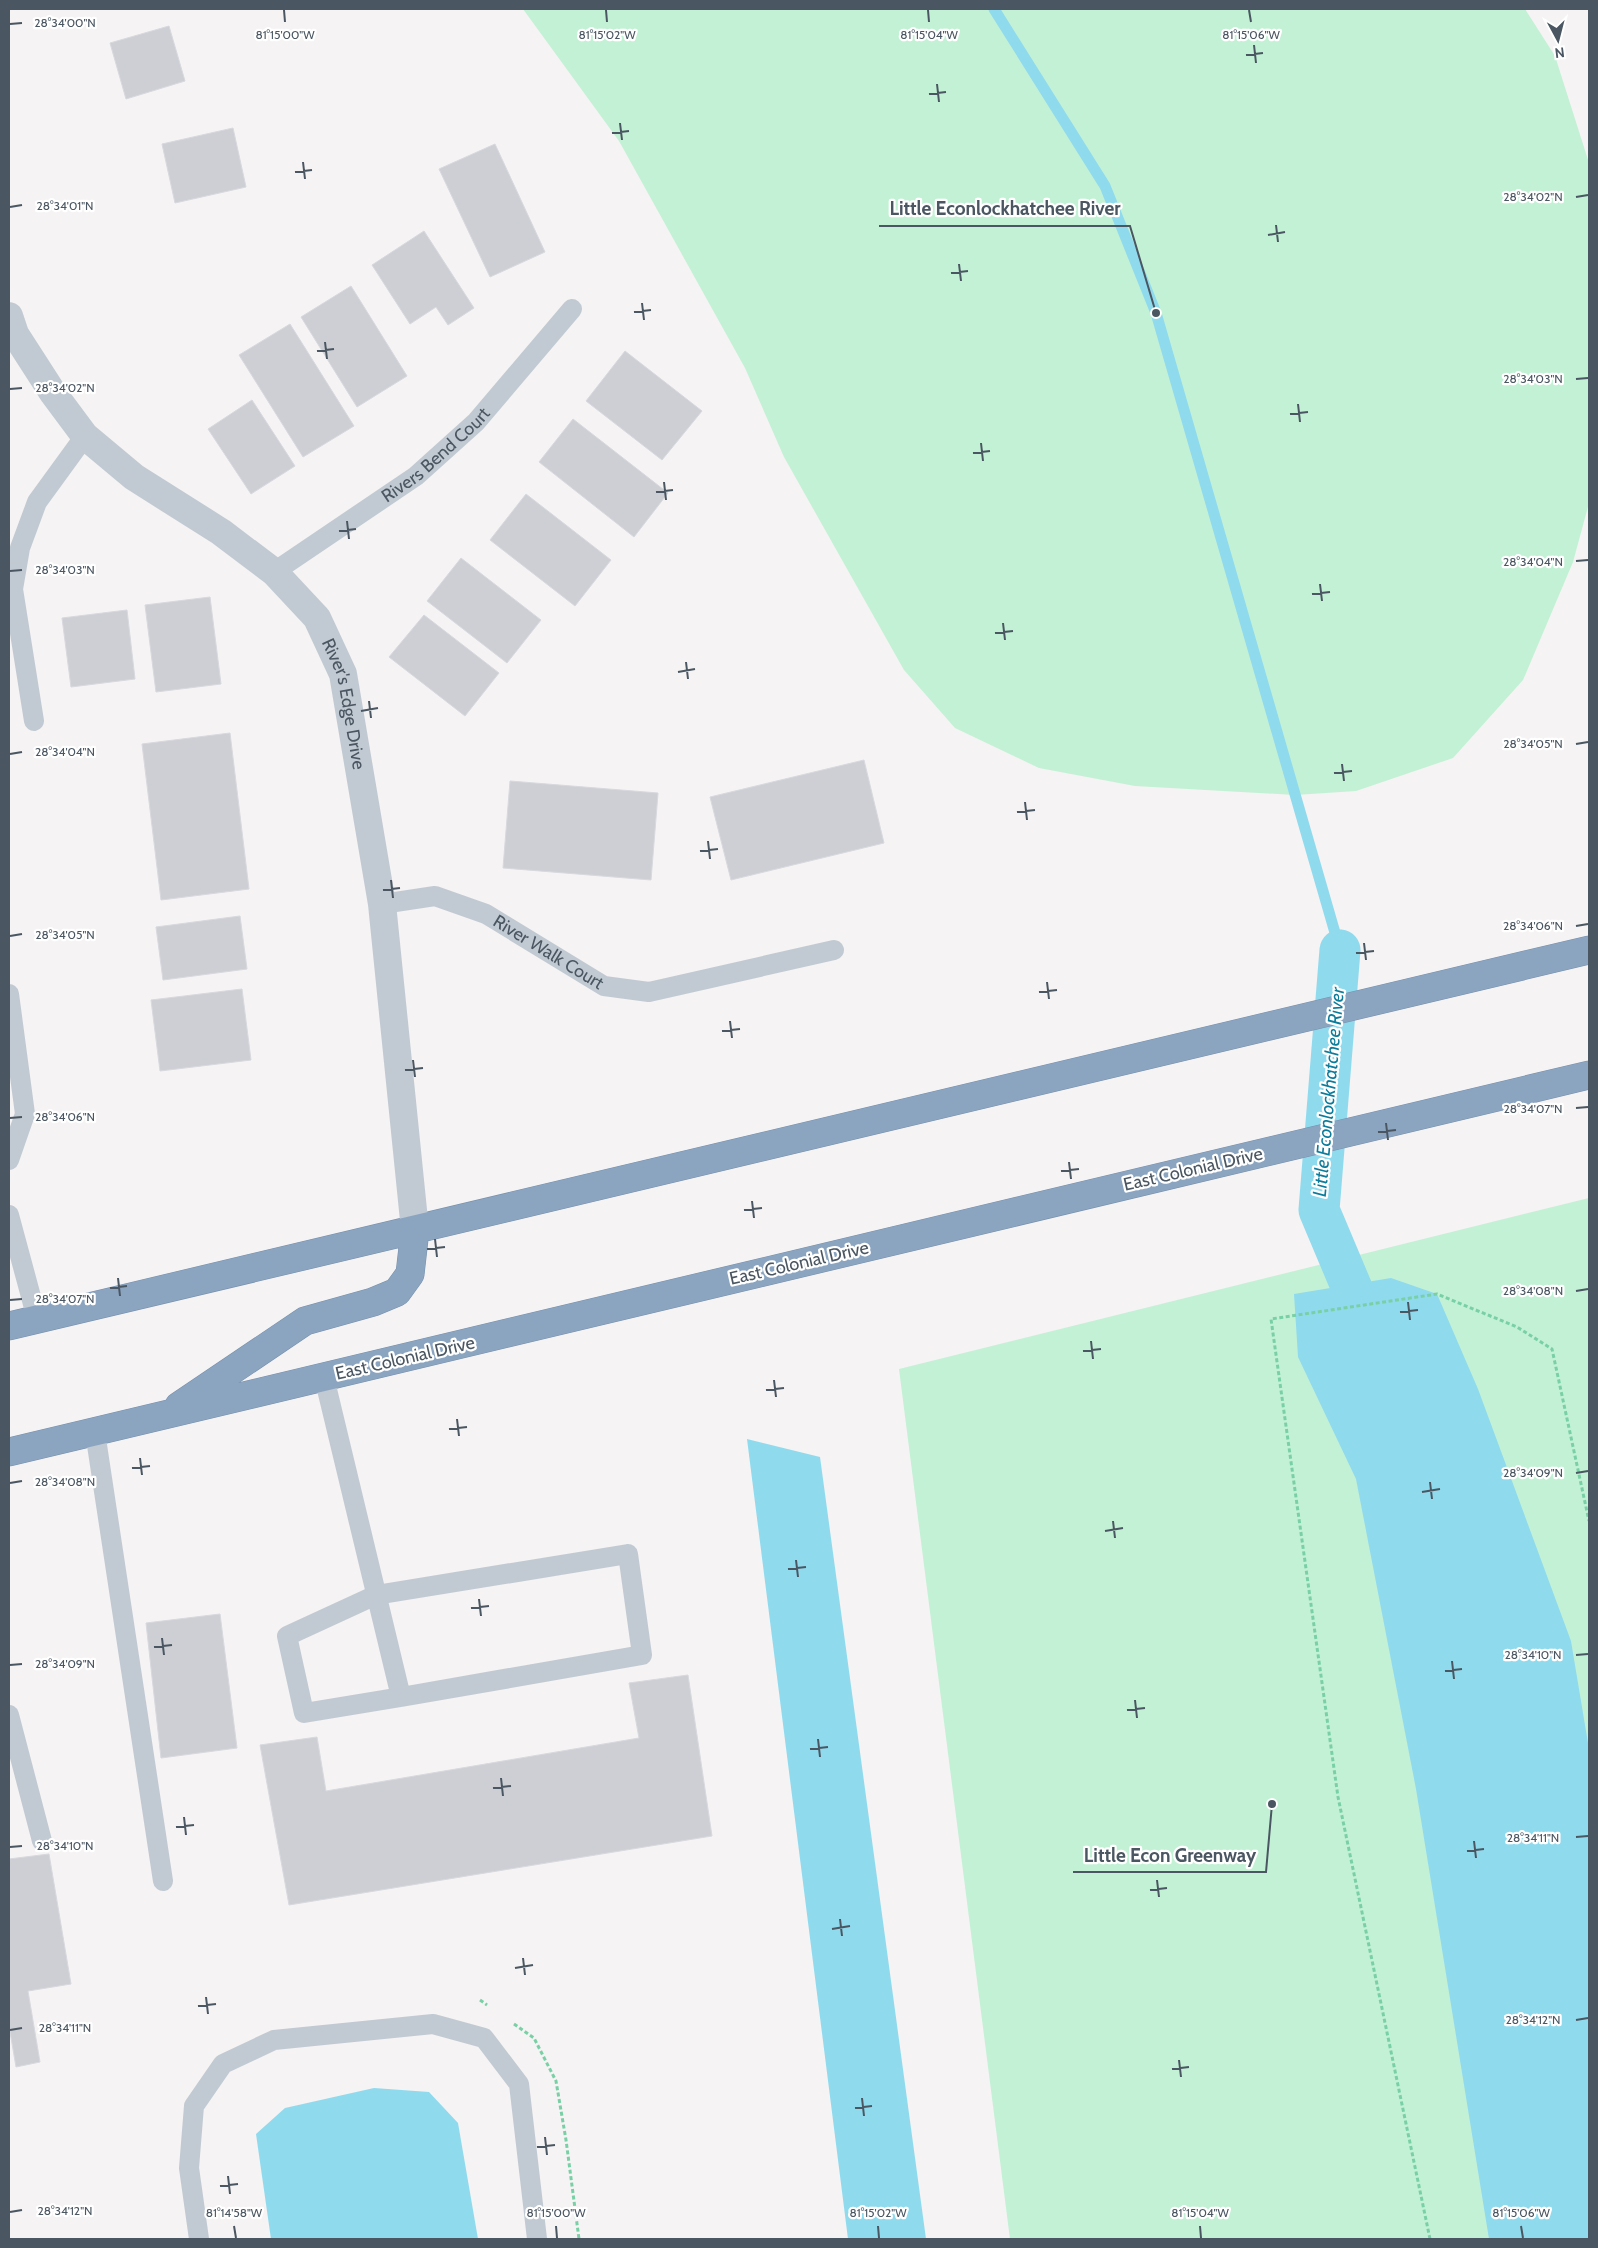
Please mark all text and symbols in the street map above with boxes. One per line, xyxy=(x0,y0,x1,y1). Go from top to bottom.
text: 28°34'00"N xyxy=(34,15,96,30)
north arrow xyxy=(1533,15,1583,65)
text: 81°15'00"W xyxy=(255,27,315,42)
text: 81°15'02"W xyxy=(578,27,636,42)
text: 81°15'04"W xyxy=(900,27,958,42)
text: 81°15'06"W xyxy=(1222,27,1280,42)
text: N xyxy=(1554,43,1566,62)
text: 28°34'02"N xyxy=(1503,189,1563,204)
callout: Little Econlockhatchee River xyxy=(879,192,1130,226)
text: Little Econlockhatchee River xyxy=(889,197,1121,220)
text: 28°34'01"N xyxy=(36,198,94,213)
text: 28°34'03"N xyxy=(1503,371,1563,386)
text: 28°34'02"N xyxy=(35,380,95,395)
street label: Rivers Bend Court xyxy=(377,403,495,507)
text: 28°34'04"N xyxy=(1503,554,1563,569)
text: 28°34'03"N xyxy=(35,562,95,577)
street label: River's Edge Drive xyxy=(317,635,370,771)
text: 28°34'05"N xyxy=(1503,736,1563,751)
text: 28°34'04"N xyxy=(35,744,95,759)
street label: River Walk Court xyxy=(489,910,608,994)
text: 28°34'06"N xyxy=(1503,918,1563,933)
text: 28°34'05"N xyxy=(35,927,95,942)
water label: Little Econlockhatchee River xyxy=(1308,985,1349,1198)
text: 28°34'07"N xyxy=(1504,1101,1563,1116)
text: 28°34'06"N xyxy=(35,1109,95,1124)
street label: East Colonial Drive xyxy=(1121,1142,1265,1196)
street label: East Colonial Drive xyxy=(727,1236,871,1290)
text: 28°34'08"N xyxy=(1503,1283,1563,1298)
text: 28°34'07"N xyxy=(36,1291,95,1306)
street label: East Colonial Drive xyxy=(333,1331,477,1385)
text: 28°34'09"N xyxy=(1503,1465,1563,1480)
text: 28°34'08"N xyxy=(35,1474,95,1489)
text: 28°34'10"N xyxy=(1504,1647,1562,1662)
text: 28°34'09"N xyxy=(35,1656,95,1671)
text: 28°34'11"N xyxy=(1507,1830,1559,1845)
text: 28°34'10"N xyxy=(36,1838,94,1853)
callout: Little Econ Greenway xyxy=(1073,1838,1266,1872)
text: Little Econ Greenway xyxy=(1084,1844,1257,1867)
text: 28°34'12"N xyxy=(1506,2012,1560,2027)
text: 28°34'11"N xyxy=(39,2020,91,2035)
text: 28°34'12"N xyxy=(38,2203,92,2218)
text: 81°14'58"W xyxy=(206,2205,263,2220)
text: 81°15'00"W xyxy=(526,2205,586,2220)
text: 81°15'02"W xyxy=(849,2205,907,2220)
text: 81°15'04"W xyxy=(1171,2205,1229,2220)
text: 81°15'06"W xyxy=(1492,2205,1550,2220)

